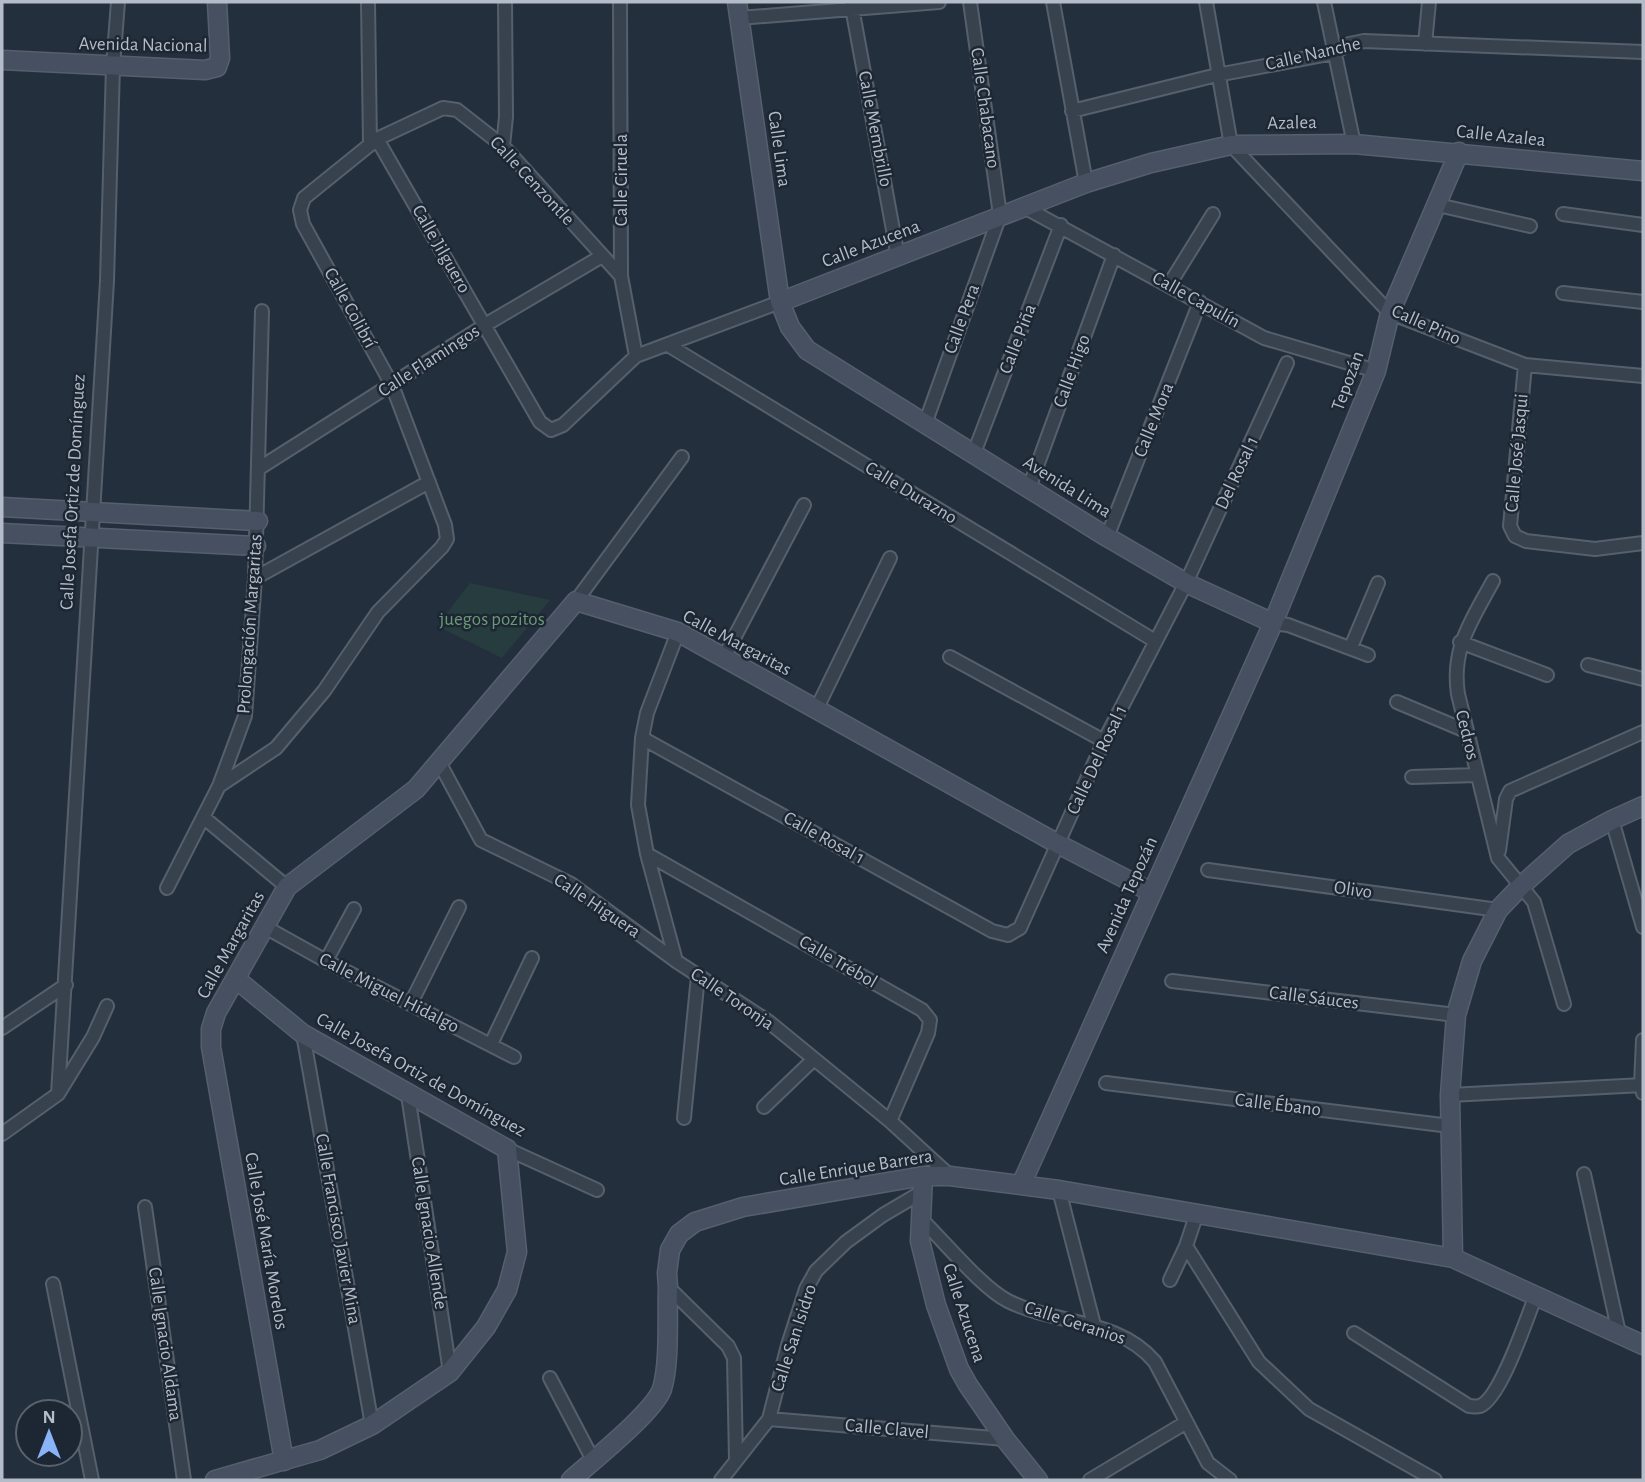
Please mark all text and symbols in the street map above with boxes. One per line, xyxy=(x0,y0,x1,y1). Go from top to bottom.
street label: Avenida Nacional xyxy=(78,34,208,56)
street label: Calle Nanche xyxy=(1264,34,1362,74)
street label: Calle Chabacano xyxy=(967,46,1003,170)
street label: Calle Membrillo xyxy=(854,69,896,189)
street label: Calle Lima xyxy=(764,110,794,188)
street label: Azalea xyxy=(1267,113,1317,133)
street label: Calle Azalea xyxy=(1455,122,1547,150)
street label: Calle Cenzontle xyxy=(486,133,578,229)
street label: Calle Ciruela xyxy=(612,134,631,226)
street label: Calle Jilguero xyxy=(408,202,474,296)
street label: Calle Azucena xyxy=(819,217,923,271)
street label: Calle Colibrí xyxy=(320,265,380,352)
street label: Calle Capulín xyxy=(1149,268,1243,332)
street label: Calle Pera xyxy=(941,281,983,356)
street label: Calle Piña xyxy=(996,301,1040,376)
street label: Calle Pino xyxy=(1389,301,1463,349)
street label: Calle Flamingos xyxy=(375,321,483,401)
street label: Calle Higo xyxy=(1050,332,1094,410)
street label: Tepozán xyxy=(1329,349,1367,413)
street label: Calle Josefa Ortiz de Domínguez xyxy=(57,373,89,610)
street label: Calle Mora xyxy=(1131,380,1178,460)
street label: Calle José Jasqui xyxy=(1502,393,1532,513)
street label: Del Rosal 1 xyxy=(1212,434,1262,512)
street label: Avenida Lima xyxy=(1020,453,1115,522)
street label: Calle Durazno xyxy=(862,458,960,528)
street label: Prolongación Margaritas xyxy=(234,533,266,715)
street label: Calle Margaritas xyxy=(680,607,794,679)
park label: juegos pozitos xyxy=(439,610,545,629)
street label: Calle Del Rosal 1 xyxy=(1063,702,1131,818)
street label: Cedros xyxy=(1452,708,1482,762)
street label: Calle Rosal 1 xyxy=(780,808,868,868)
street label: Avenida Tepozán xyxy=(1093,834,1161,956)
street label: Calle Higuera xyxy=(550,870,644,942)
street label: Olivo xyxy=(1333,878,1373,902)
street label: Calle Margaritas xyxy=(194,888,268,1002)
street label: Calle Trébol xyxy=(796,932,880,992)
street label: Calle Miguel Hidalgo xyxy=(316,949,462,1037)
street label: Calle Toronja xyxy=(687,964,777,1034)
street label: Calle Sáuces xyxy=(1268,983,1360,1013)
street label: Calle Josefa Ortiz de Domínguez xyxy=(313,1009,529,1141)
street label: Calle Ébano xyxy=(1234,1088,1322,1120)
street label: Calle Francisco Javier Mina xyxy=(312,1132,364,1326)
street label: Calle Enrique Barrera xyxy=(778,1146,934,1190)
street label: Calle José María Morelos xyxy=(241,1151,291,1331)
street label: Calle Ignacio Allende xyxy=(408,1155,450,1311)
street label: Calle Azucena xyxy=(939,1261,989,1365)
street label: Calle Ignacio Aldama xyxy=(145,1266,185,1422)
street label: Calle San Isidro xyxy=(768,1282,820,1394)
street label: Calle Geranios xyxy=(1022,1298,1128,1348)
north arrow xyxy=(14,1398,84,1468)
text: N xyxy=(42,1408,56,1427)
street label: Calle Clavel xyxy=(844,1416,930,1442)

